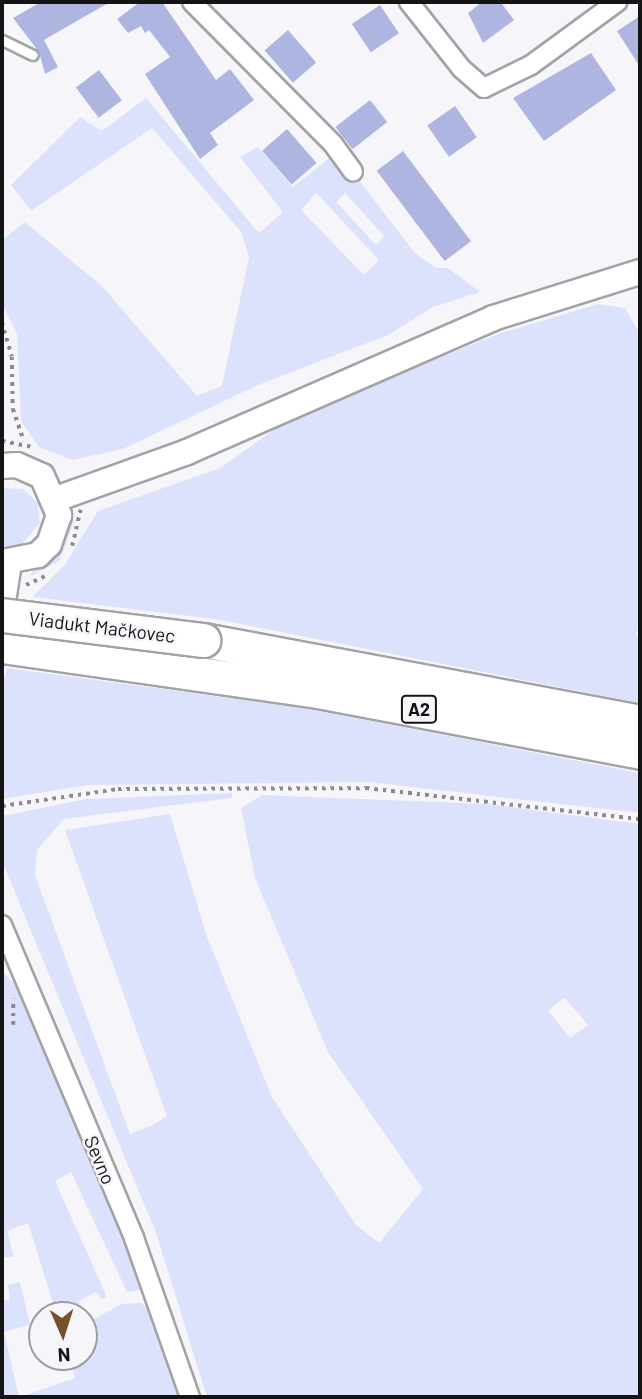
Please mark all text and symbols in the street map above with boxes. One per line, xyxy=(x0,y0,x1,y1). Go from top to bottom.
street label: Viadukt Mačkovec xyxy=(27,607,177,647)
road number: A2 xyxy=(400,694,438,724)
street label: Sevno xyxy=(80,1132,120,1188)
north arrow xyxy=(28,1301,98,1371)
text: N xyxy=(57,1344,71,1367)

